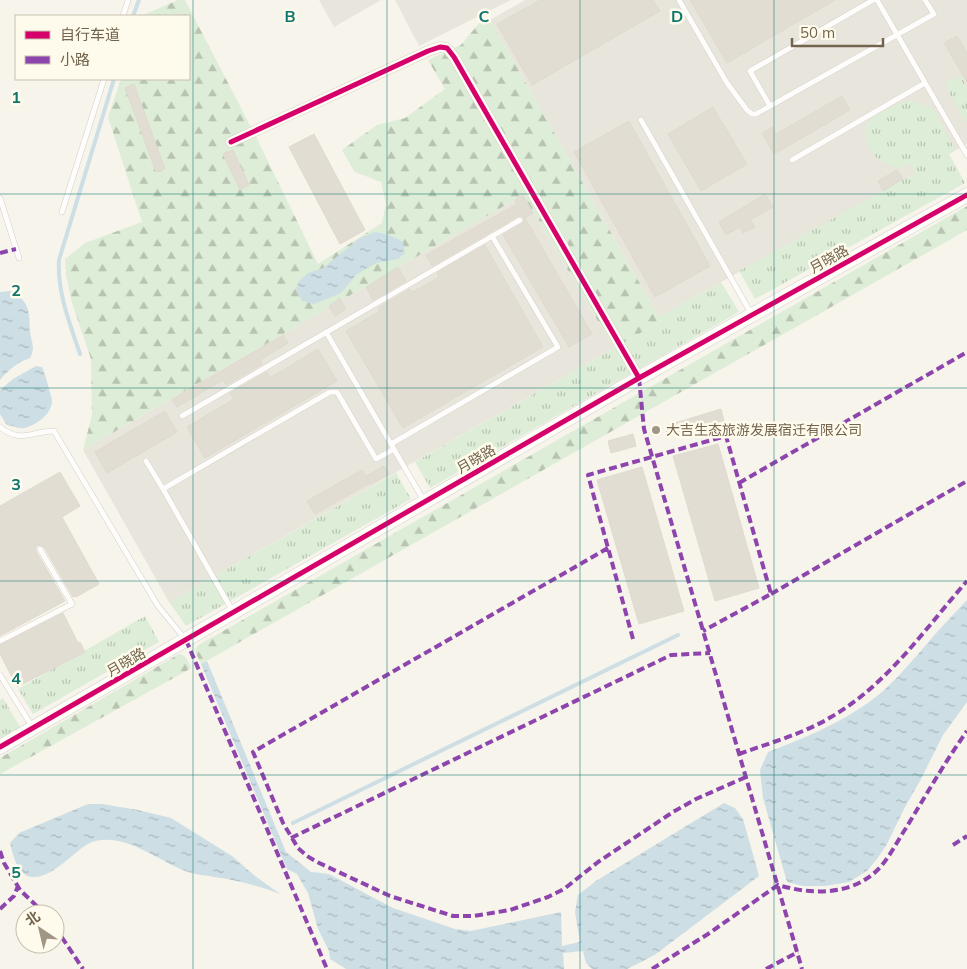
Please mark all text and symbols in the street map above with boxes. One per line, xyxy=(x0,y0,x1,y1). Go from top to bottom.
text: B xyxy=(284,6,296,26)
text: C xyxy=(479,6,490,26)
text: D xyxy=(671,6,683,26)
legend xyxy=(15,15,190,80)
scale bar xyxy=(792,15,883,47)
text: 50 m xyxy=(800,23,835,42)
text: 自行车道 xyxy=(60,25,120,44)
text: 小路 xyxy=(60,50,90,69)
text: 1 xyxy=(11,87,21,107)
street label: 月晓路 xyxy=(806,241,852,277)
text: 2 xyxy=(11,280,21,300)
place label: 大吉生态旅游发展宿迁有限公司 xyxy=(666,421,862,439)
marker: 大吉生态旅游发展宿迁有限公司 xyxy=(650,424,662,436)
street label: 月晓路 xyxy=(453,441,499,477)
text: 3 xyxy=(11,474,21,494)
street label: 月晓路 xyxy=(103,644,149,680)
text: 4 xyxy=(11,668,21,688)
text: 5 xyxy=(11,862,21,882)
north arrow xyxy=(15,904,65,954)
text: 北 xyxy=(22,907,43,930)

